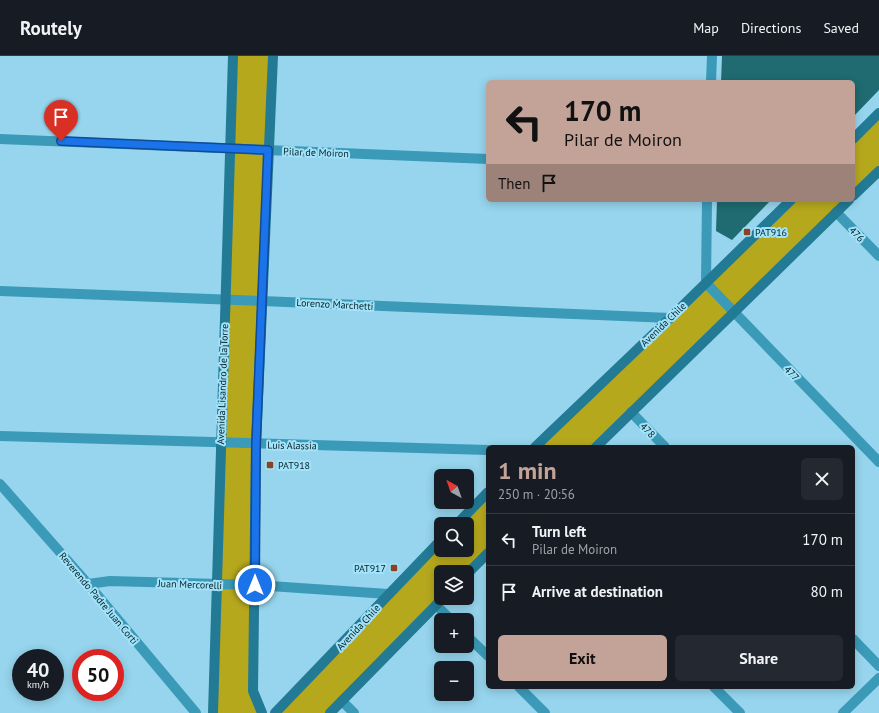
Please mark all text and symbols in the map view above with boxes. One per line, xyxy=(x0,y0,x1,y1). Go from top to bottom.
text: Routely xyxy=(20,16,82,40)
text: Map xyxy=(693,19,719,37)
text: Directions xyxy=(741,19,801,37)
text: Saved xyxy=(823,19,859,37)
text: 170 m xyxy=(564,92,641,129)
icon: left xyxy=(498,96,550,148)
pin xyxy=(44,100,78,141)
icon: arrive xyxy=(50,106,72,128)
text: Pilar de Moiron xyxy=(564,128,682,151)
street label: Pilar de Moiron xyxy=(283,145,349,160)
icon: arrive xyxy=(538,172,560,194)
text: Then xyxy=(498,174,530,193)
street label: 476 xyxy=(846,224,867,245)
place label: PAT916 xyxy=(755,226,787,239)
marker: PAT916 xyxy=(742,227,752,237)
street label: Lorenzo Marchetti xyxy=(296,296,374,313)
street label: Avenida Chile xyxy=(638,299,689,349)
street label: Avenida Lisandro de la Torre xyxy=(214,324,231,445)
street label: 477 xyxy=(781,363,802,384)
street label: 478 xyxy=(637,420,658,441)
street label: Luis Alassia xyxy=(267,439,317,452)
text: 1 min xyxy=(498,455,557,486)
button: close xyxy=(801,458,843,500)
place label: PAT918 xyxy=(278,459,310,472)
marker: PAT918 xyxy=(265,460,275,470)
north arrow xyxy=(434,469,474,509)
map controls xyxy=(434,469,474,701)
text: 250 m · 20:56 xyxy=(498,486,575,503)
button: search xyxy=(434,517,474,557)
text: Turn left xyxy=(532,522,586,541)
icon: left xyxy=(498,529,520,551)
text: 170 m xyxy=(802,530,843,549)
text: Pilar de Moiron xyxy=(532,541,617,558)
street label: Reverendo Padre Juan Corti xyxy=(56,550,141,647)
place label: PAT917 xyxy=(354,562,386,575)
marker: PAT917 xyxy=(389,563,399,573)
position arrow xyxy=(234,564,276,606)
button: layers xyxy=(434,565,474,605)
street label: Juan Mercorelli xyxy=(157,577,222,592)
icon: arrive xyxy=(498,581,520,603)
text: Arrive at destination xyxy=(532,582,663,601)
text: 80 m xyxy=(810,582,843,601)
street label: Avenida Chile xyxy=(334,602,383,653)
button: + xyxy=(434,613,474,653)
button: Exit xyxy=(498,635,667,681)
button: Share xyxy=(675,635,843,681)
speed limit sign: 50 xyxy=(72,649,124,701)
text: 40 xyxy=(27,657,49,683)
button: − xyxy=(434,661,474,701)
text: km/h xyxy=(27,678,49,691)

